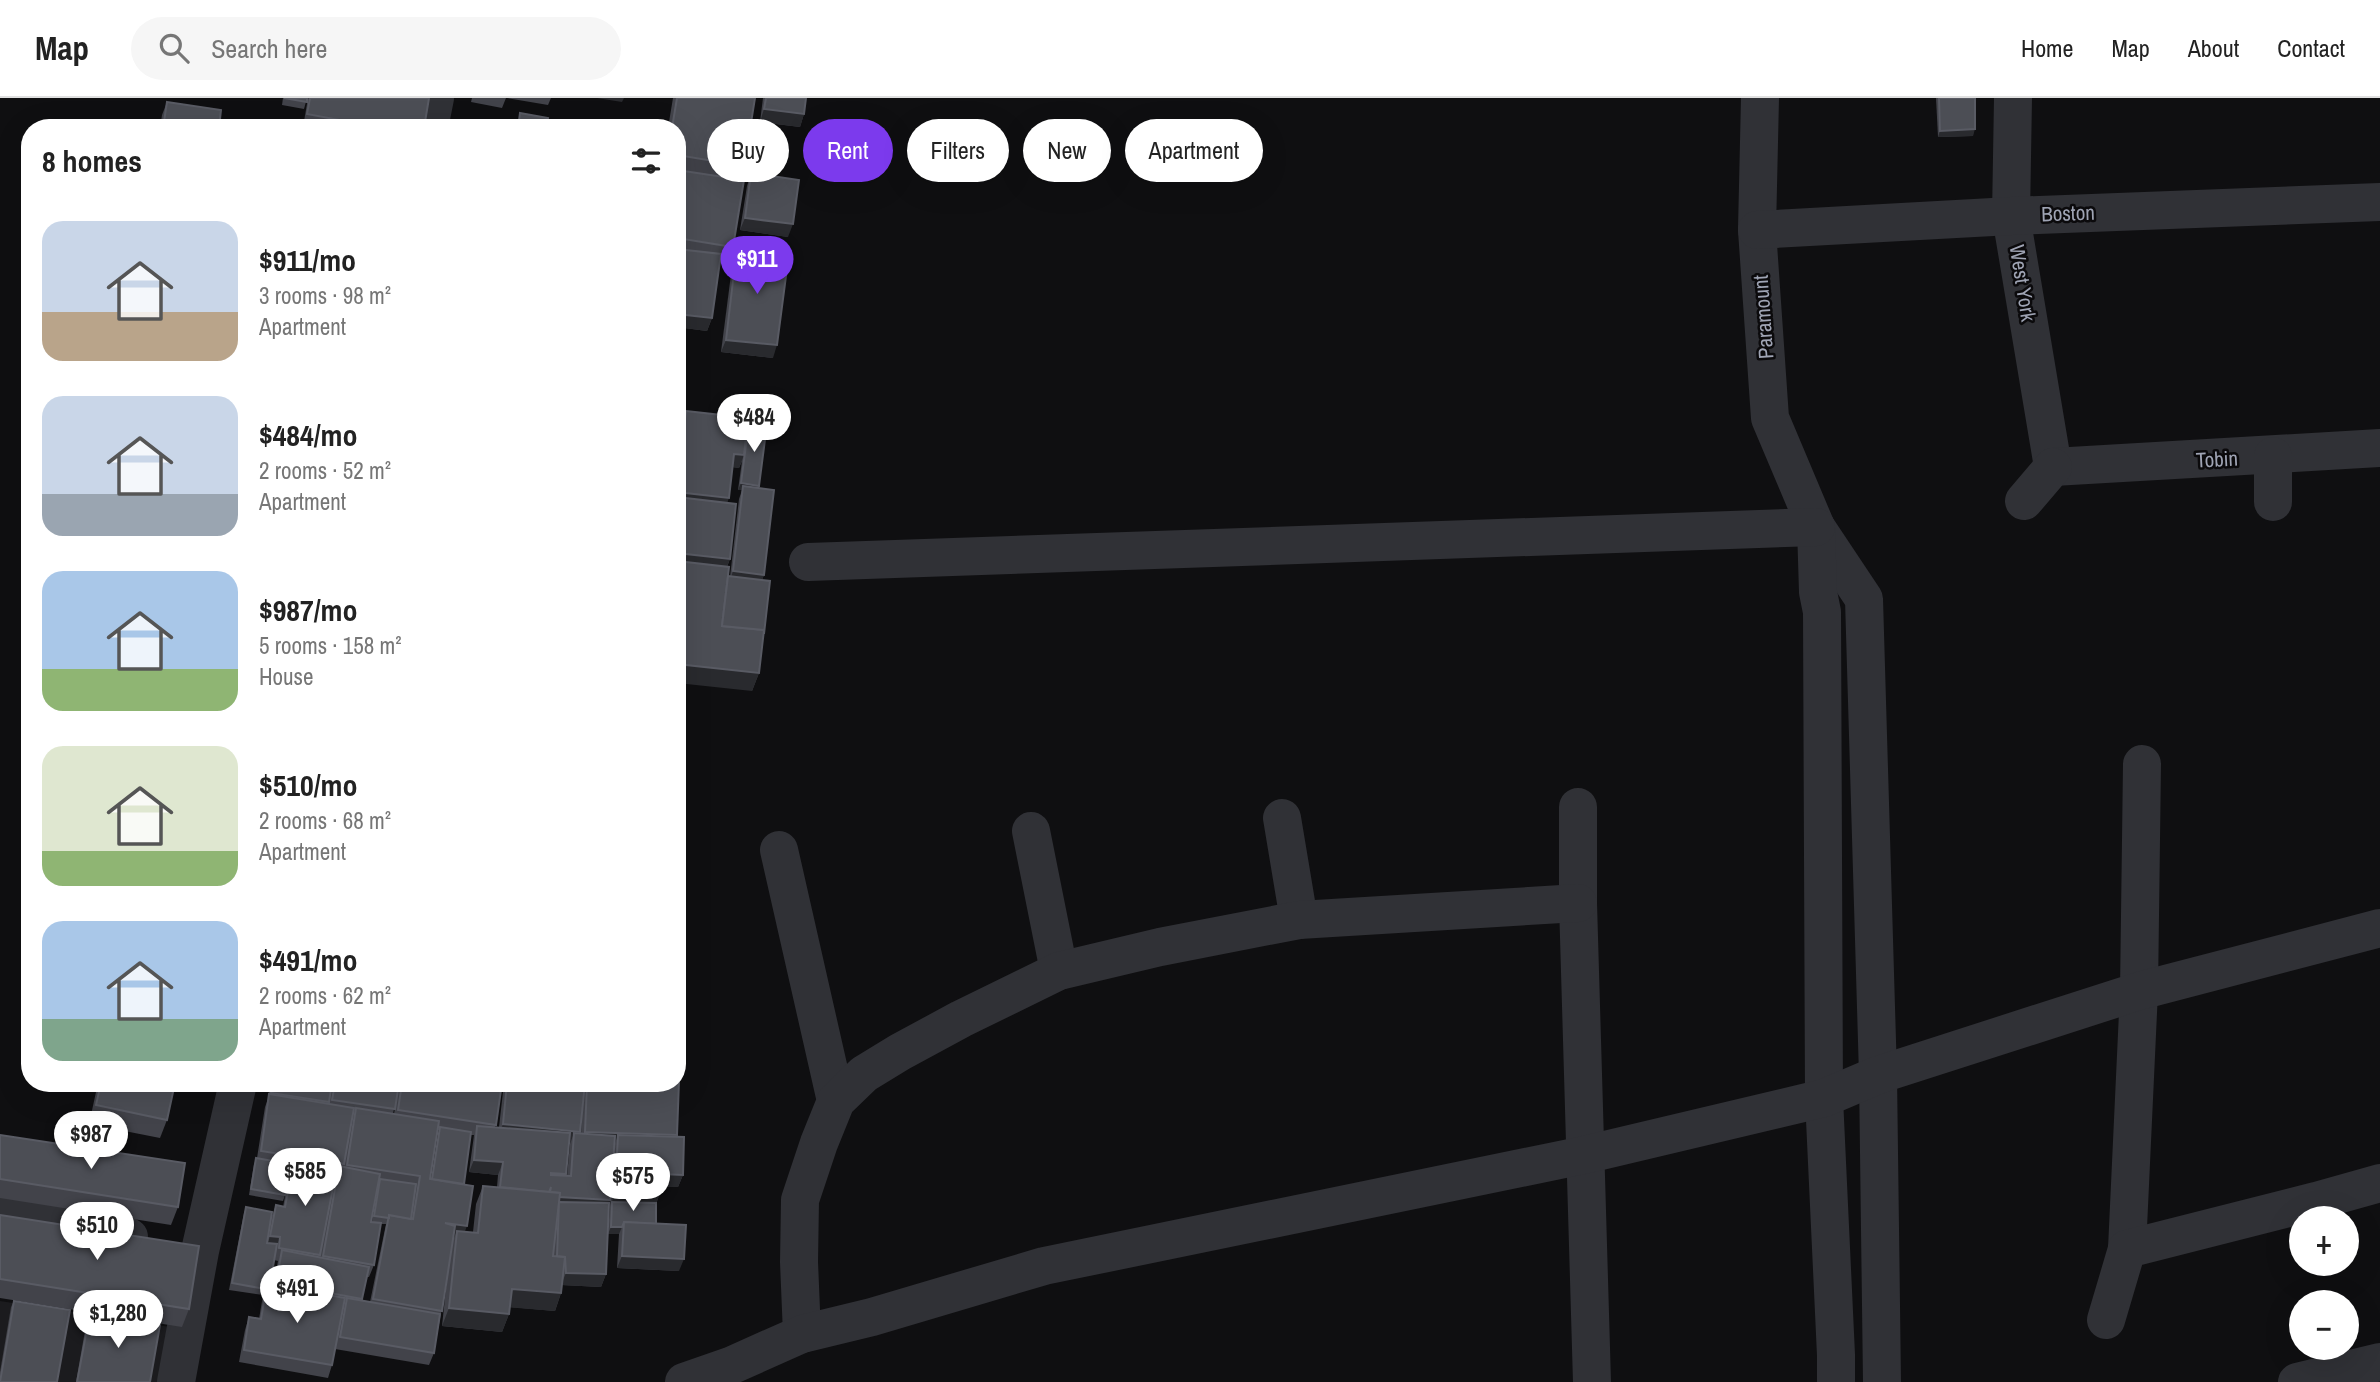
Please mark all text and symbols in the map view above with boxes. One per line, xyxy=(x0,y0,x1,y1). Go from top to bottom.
search box xyxy=(131,17,621,80)
text: Map xyxy=(35,26,89,70)
icon: search xyxy=(155,29,193,67)
text: Search here xyxy=(211,31,327,66)
text: Home xyxy=(2021,32,2073,64)
text: Map xyxy=(2111,32,2150,64)
text: About xyxy=(2188,32,2239,64)
text: Contact xyxy=(2277,32,2345,64)
chip: Buy xyxy=(707,119,789,182)
chip: Rent xyxy=(803,119,893,182)
chip: Filters xyxy=(907,119,1009,182)
chip: New xyxy=(1023,119,1111,182)
chip: Apartment xyxy=(1125,119,1263,182)
text: 8 homes xyxy=(42,141,142,181)
icon: filters xyxy=(627,142,665,180)
street label: Boston xyxy=(2041,198,2095,228)
pin: $911 xyxy=(716,236,798,296)
text: $911/mo xyxy=(259,240,356,280)
street label: West York xyxy=(2003,242,2043,324)
text: $911 xyxy=(737,243,777,274)
icon: home xyxy=(98,249,182,333)
street label: Paramount xyxy=(1746,274,1780,360)
text: 3 rooms · 98 m² xyxy=(259,280,391,311)
text: Apartment xyxy=(259,311,346,342)
pin: $484 xyxy=(713,394,795,454)
text: $484 xyxy=(733,401,775,432)
text: $484/mo xyxy=(259,415,357,455)
icon: home xyxy=(98,424,182,508)
street label: Tobin xyxy=(2195,443,2239,475)
text: 2 rooms · 52 m² xyxy=(259,455,391,486)
text: Apartment xyxy=(259,486,346,517)
text: $987/mo xyxy=(259,590,357,630)
icon: home xyxy=(98,599,182,683)
text: 5 rooms · 158 m² xyxy=(259,630,402,661)
text: House xyxy=(259,661,314,692)
text: $510/mo xyxy=(259,765,357,805)
icon: home xyxy=(98,774,182,858)
text: 2 rooms · 68 m² xyxy=(259,805,391,836)
text: Apartment xyxy=(259,836,346,867)
text: $491/mo xyxy=(259,940,357,980)
icon: home xyxy=(98,949,182,1033)
text: 2 rooms · 62 m² xyxy=(259,980,391,1011)
text: Apartment xyxy=(259,1011,346,1042)
pin: $987 xyxy=(50,1112,132,1171)
text: $987 xyxy=(70,1118,112,1149)
pin: $585 xyxy=(264,1148,346,1208)
pin: $575 xyxy=(592,1154,674,1213)
text: $585 xyxy=(284,1155,326,1186)
text: $575 xyxy=(612,1160,654,1191)
pin: $510 xyxy=(56,1202,138,1262)
map controls xyxy=(2289,1206,2359,1360)
button: + xyxy=(2289,1206,2359,1276)
text: $510 xyxy=(76,1209,118,1240)
pin: $491 xyxy=(256,1266,338,1325)
text: $491 xyxy=(276,1272,318,1303)
pin: $1,280 xyxy=(61,1290,175,1350)
button: − xyxy=(2289,1290,2359,1360)
text: $1,280 xyxy=(89,1297,147,1328)

